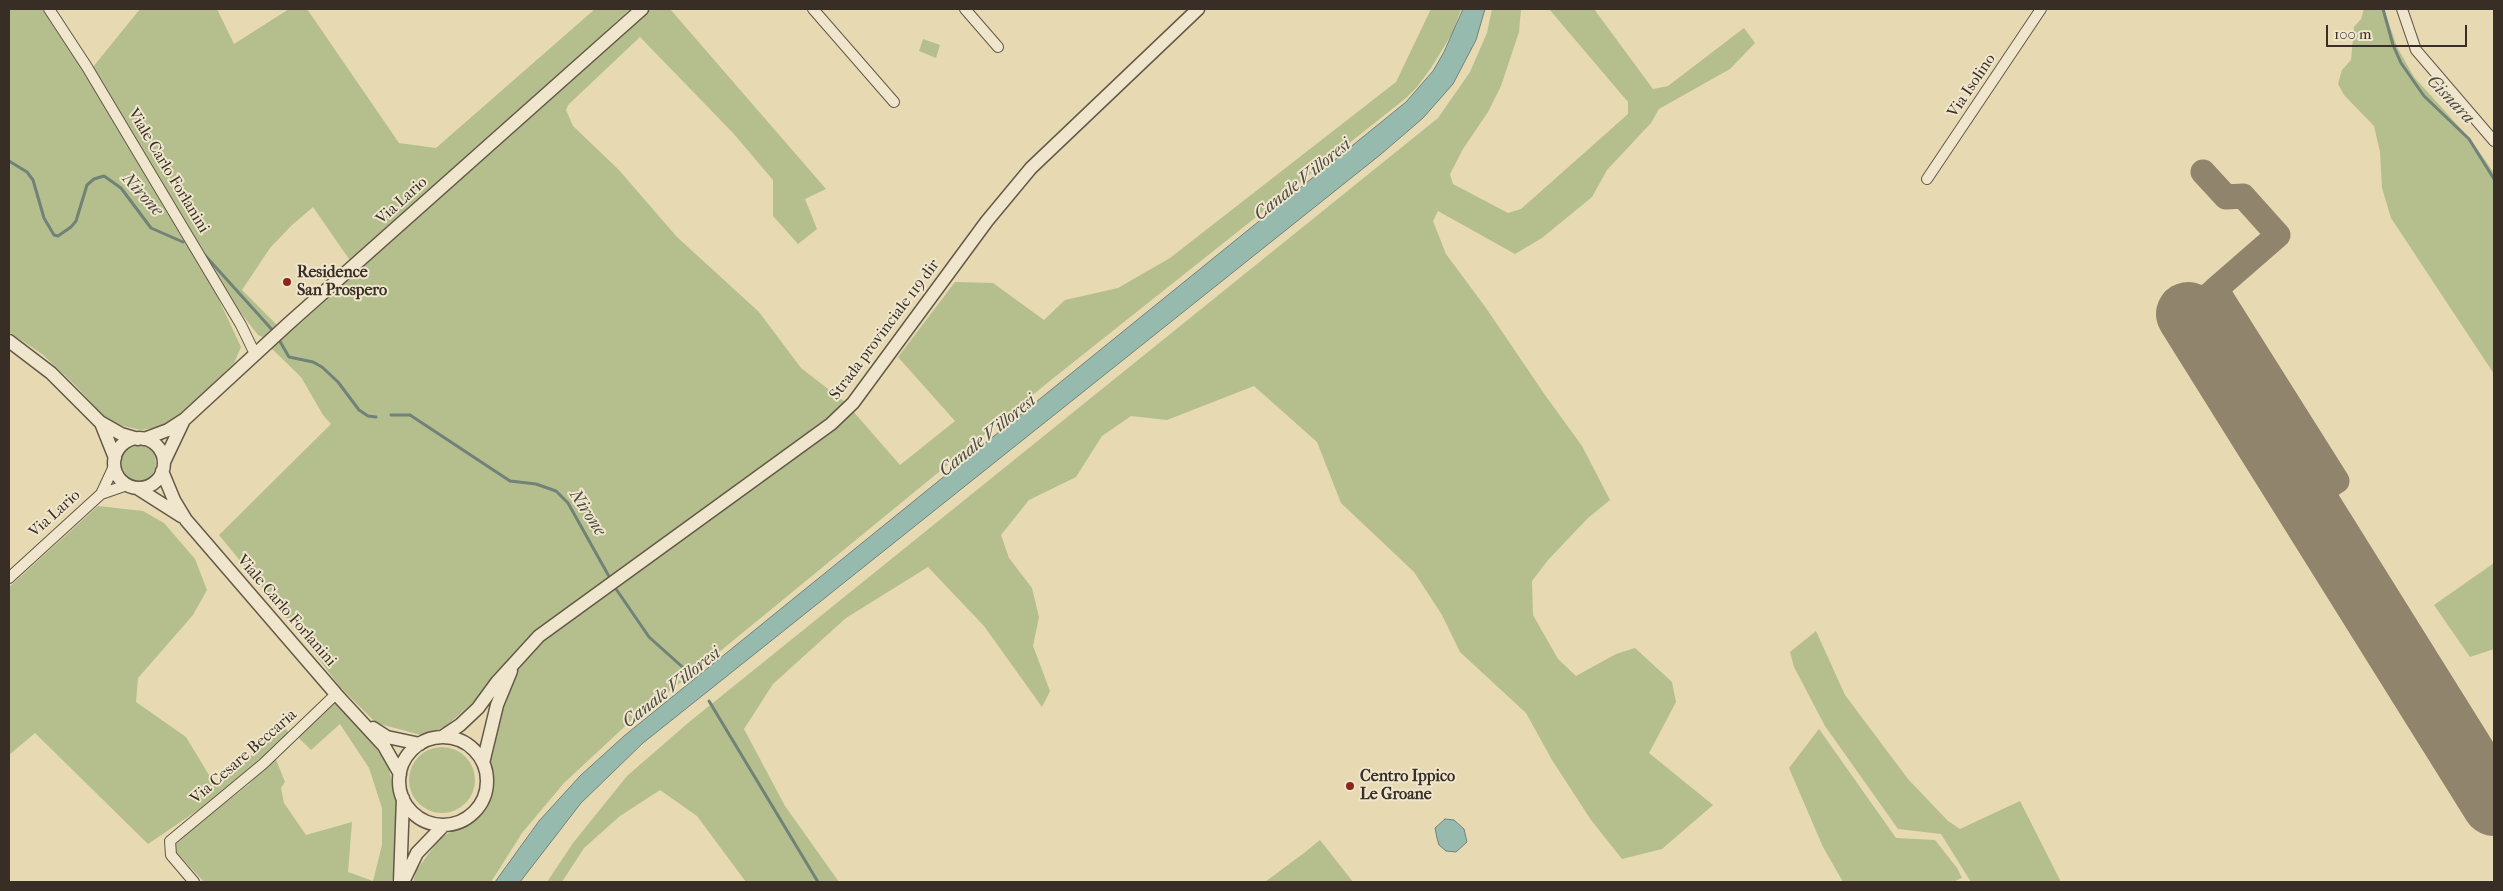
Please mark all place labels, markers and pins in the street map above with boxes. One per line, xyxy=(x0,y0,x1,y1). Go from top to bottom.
place label: Residence San Prospero xyxy=(297,263,387,301)
marker: Residence San Prospero xyxy=(281,276,293,288)
place label: Centro Ippico Le Groane xyxy=(1360,767,1455,805)
marker: Centro Ippico Le Groane xyxy=(1344,780,1356,792)

